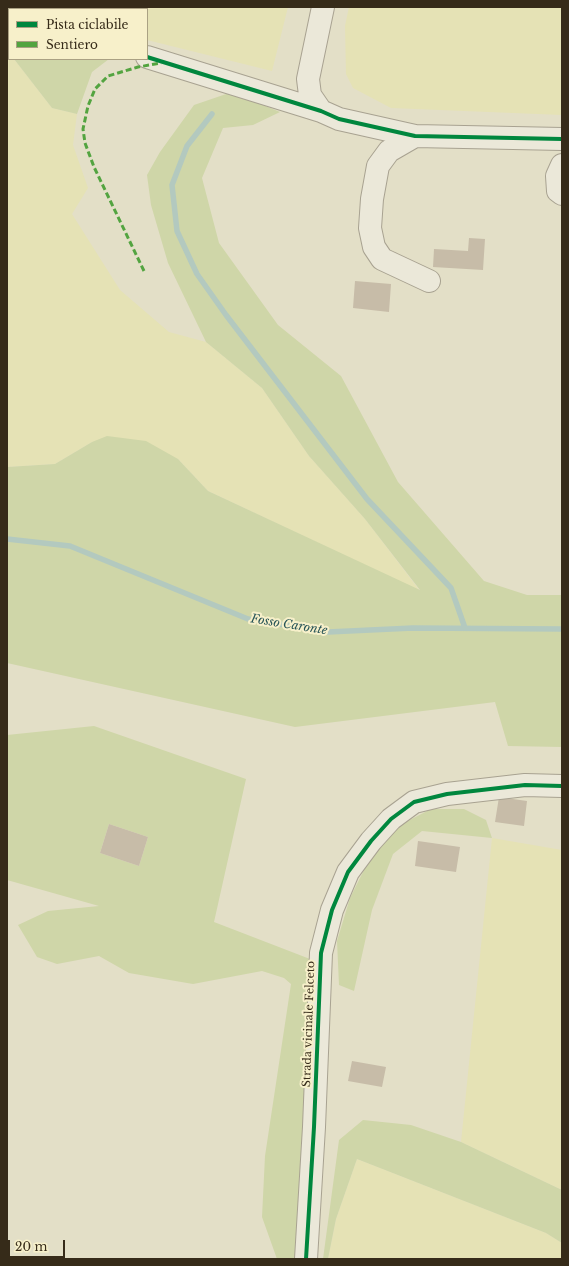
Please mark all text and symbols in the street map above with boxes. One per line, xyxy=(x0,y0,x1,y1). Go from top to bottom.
legend xyxy=(8,8,148,60)
text: Pista ciclabile xyxy=(46,17,129,32)
text: Sentiero xyxy=(46,37,98,52)
water label: Fosso Caronte xyxy=(250,612,328,638)
street label: Strada vicinale Felceto xyxy=(300,961,318,1087)
scale bar xyxy=(10,1232,67,1258)
text: 20 m xyxy=(15,1239,47,1254)

